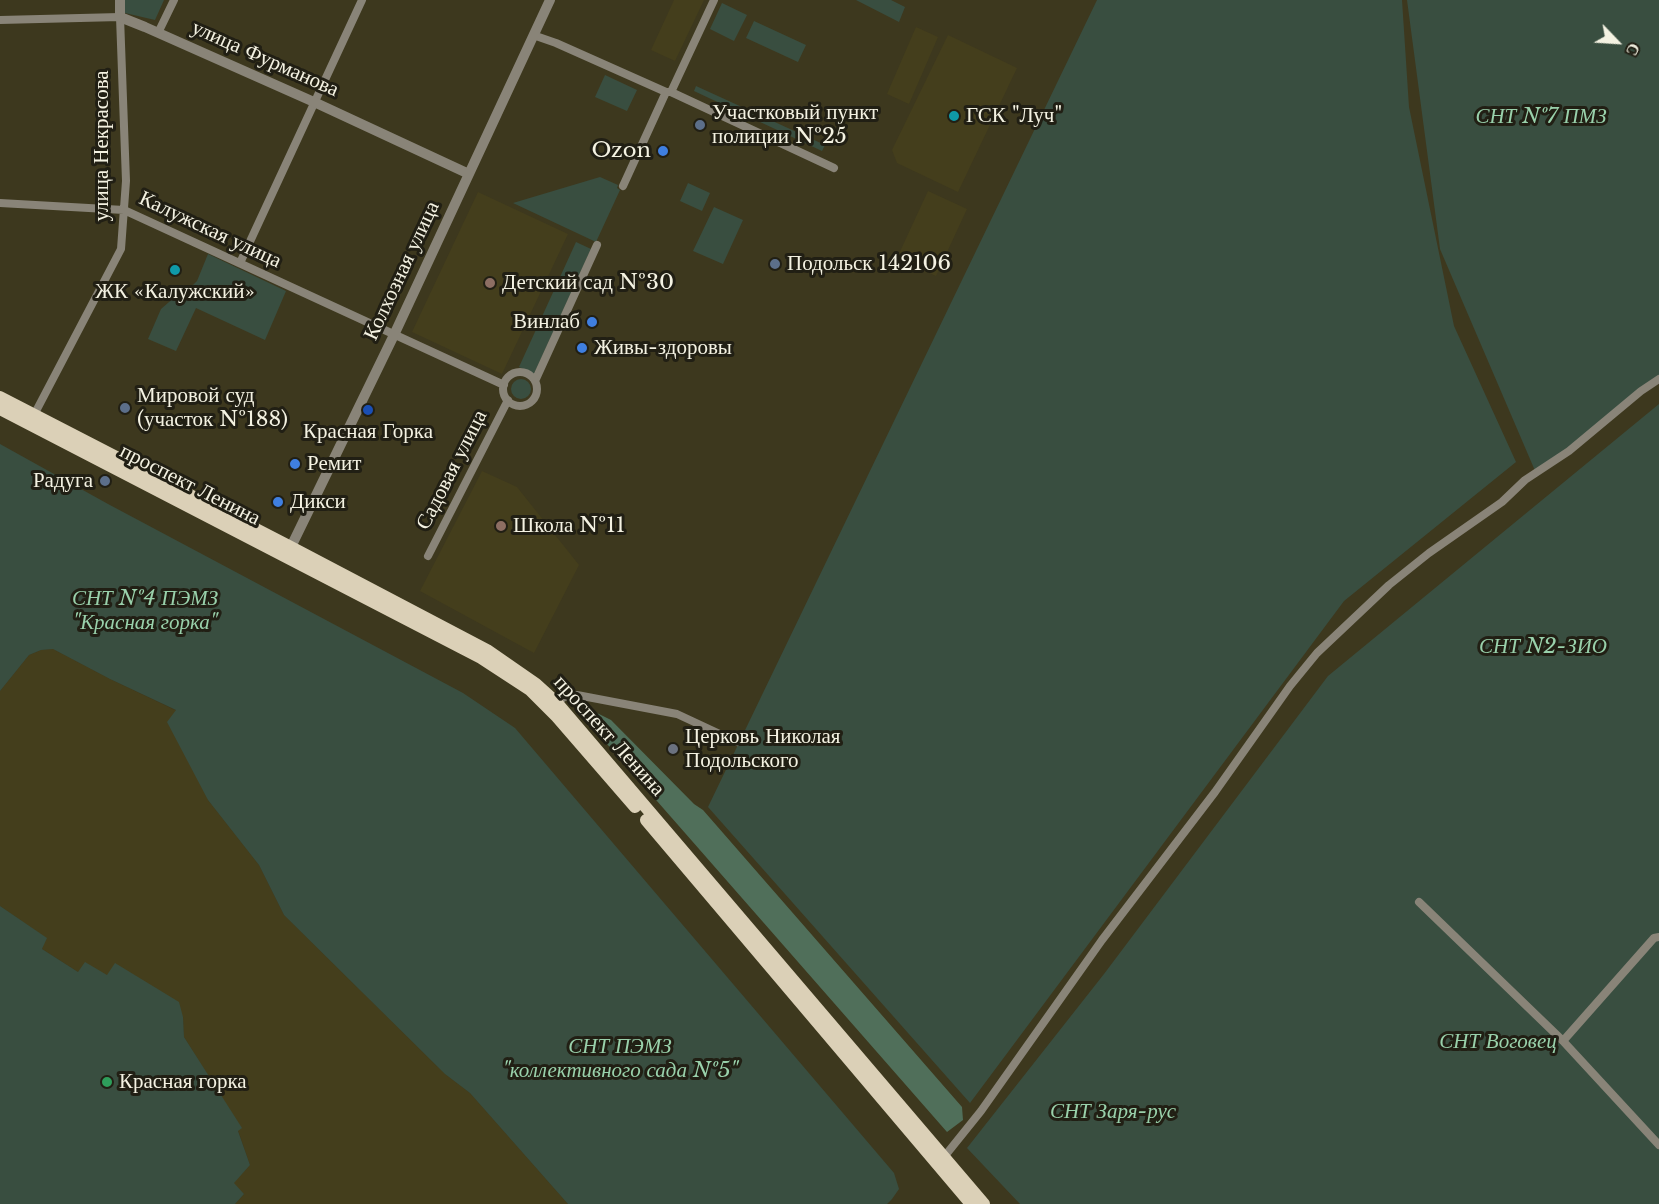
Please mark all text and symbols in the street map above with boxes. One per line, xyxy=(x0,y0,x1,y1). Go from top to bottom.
north arrow xyxy=(1587,12,1647,72)
street label: улица Фурманова xyxy=(188,15,342,103)
text: С xyxy=(1622,40,1645,59)
street label: улица Некрасова xyxy=(89,70,115,222)
place label: Участковый пункт полиции №25 xyxy=(712,100,878,150)
place label: ГСК "Луч" xyxy=(966,103,1062,129)
park label: СНТ №7 ПМЗ xyxy=(1475,104,1607,130)
marker: ГСК "Луч" xyxy=(947,109,961,123)
marker: Участковый пункт полиции №25 xyxy=(693,118,707,132)
place label: Ozon xyxy=(591,138,651,164)
marker: Ozon xyxy=(656,144,670,158)
street label: Калужская улица xyxy=(135,186,285,274)
street label: Колхозная улица xyxy=(359,198,445,344)
place label: Подольск 142106 xyxy=(787,251,951,277)
marker: Подольск 142106 xyxy=(768,257,782,271)
marker: ЖК «Калужский» xyxy=(168,263,182,277)
place label: Детский сад №30 xyxy=(502,270,674,296)
marker: Детский сад №30 xyxy=(483,276,497,290)
place label: ЖК «Калужский» xyxy=(95,279,255,305)
place label: Винлаб xyxy=(513,309,580,335)
marker: Винлаб xyxy=(585,315,599,329)
place label: Живы-здоровы xyxy=(594,335,732,361)
marker: Живы-здоровы xyxy=(575,341,589,355)
place label: Мировой суд (участок №188) xyxy=(137,383,288,433)
marker: Мировой суд (участок №188) xyxy=(118,401,132,415)
marker: Красная Горка xyxy=(361,403,375,417)
street label: Садовая улица xyxy=(411,406,493,534)
place label: Красная Горка xyxy=(303,419,433,445)
street label: проспект Ленина xyxy=(116,439,264,531)
place label: Ремит xyxy=(307,451,361,477)
marker: Ремит xyxy=(288,457,302,471)
place label: Радуга xyxy=(33,468,93,494)
marker: Радуга xyxy=(98,474,112,488)
place label: Дикси xyxy=(290,489,346,515)
marker: Дикси xyxy=(271,495,285,509)
place label: Школа №11 xyxy=(513,513,625,539)
marker: Школа №11 xyxy=(494,519,508,533)
park label: СНТ №4 ПЭМЗ "Красная горка" xyxy=(72,586,218,636)
park label: СНТ N2-ЗИО xyxy=(1479,634,1607,660)
street label: проспект Ленина xyxy=(548,670,670,802)
place label: Церковь Николая Подольского xyxy=(685,724,840,774)
marker: Церковь Николая Подольского xyxy=(666,742,680,756)
park label: СНТ Воговец xyxy=(1439,1029,1557,1055)
park label: СНТ ПЭМЗ "коллективного сада №5" xyxy=(502,1034,738,1084)
place label: Красная горка xyxy=(119,1069,247,1095)
marker: Красная горка xyxy=(100,1075,114,1089)
park label: СНТ Заря-рус xyxy=(1050,1099,1176,1125)

